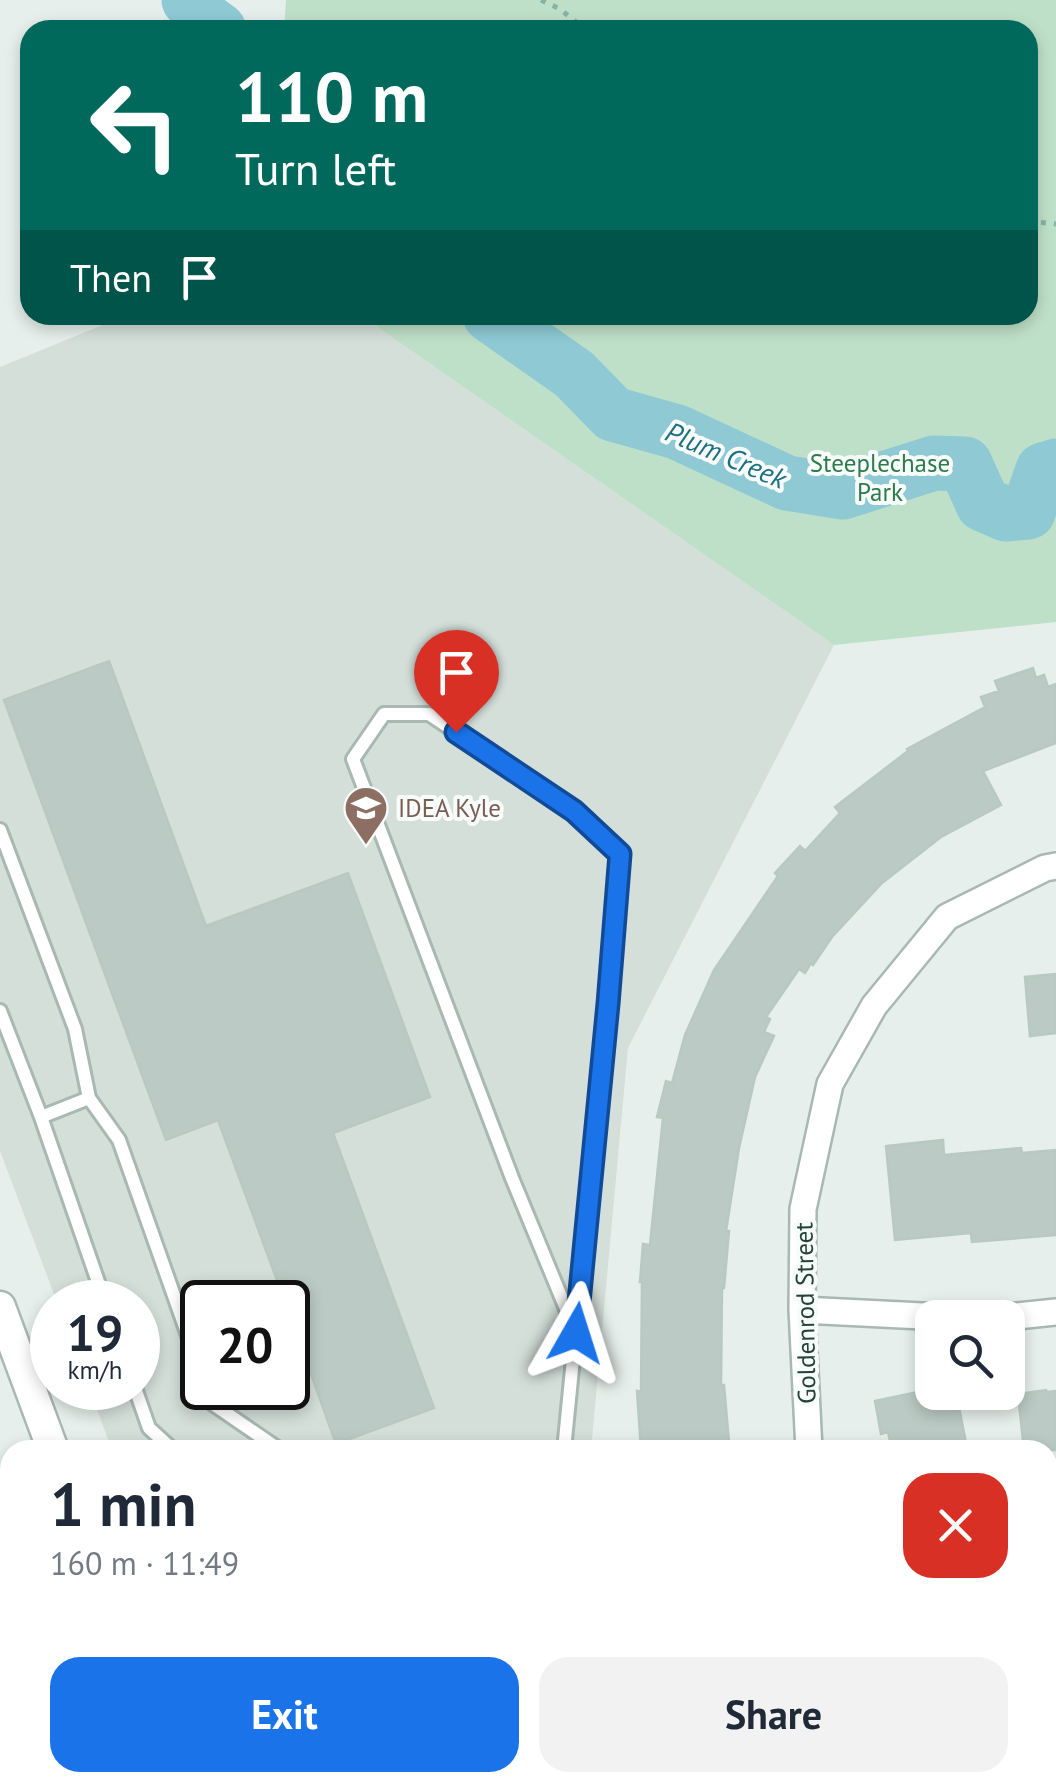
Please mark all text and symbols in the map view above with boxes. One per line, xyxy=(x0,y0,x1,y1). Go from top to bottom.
text: 110 m xyxy=(235,51,428,141)
icon: left xyxy=(70,60,200,190)
text: Turn left xyxy=(235,139,396,197)
icon: arrive xyxy=(172,250,227,305)
text: Then xyxy=(70,253,152,302)
water label: Plum Creek xyxy=(660,413,793,497)
park label: Steeplechase Park xyxy=(810,447,950,508)
pin xyxy=(414,630,499,733)
icon: arrive xyxy=(429,645,484,700)
school or university icon: IDEA Kyle xyxy=(343,785,389,846)
place label: IDEA Kyle xyxy=(398,792,501,824)
street label: Goldenrod Street xyxy=(787,1221,823,1404)
speed limit sign: 20 xyxy=(180,1280,310,1410)
position arrow xyxy=(524,1281,628,1385)
text: 19 xyxy=(67,1300,123,1365)
map controls xyxy=(915,1300,1025,1410)
button: search xyxy=(915,1300,1025,1410)
text: km/h xyxy=(68,1354,122,1386)
text: 1 min xyxy=(50,1465,196,1543)
button: close xyxy=(903,1473,1008,1578)
text: 160 m · 11:49 xyxy=(50,1542,239,1584)
button: Exit xyxy=(50,1657,519,1772)
button: Share xyxy=(539,1657,1008,1772)

